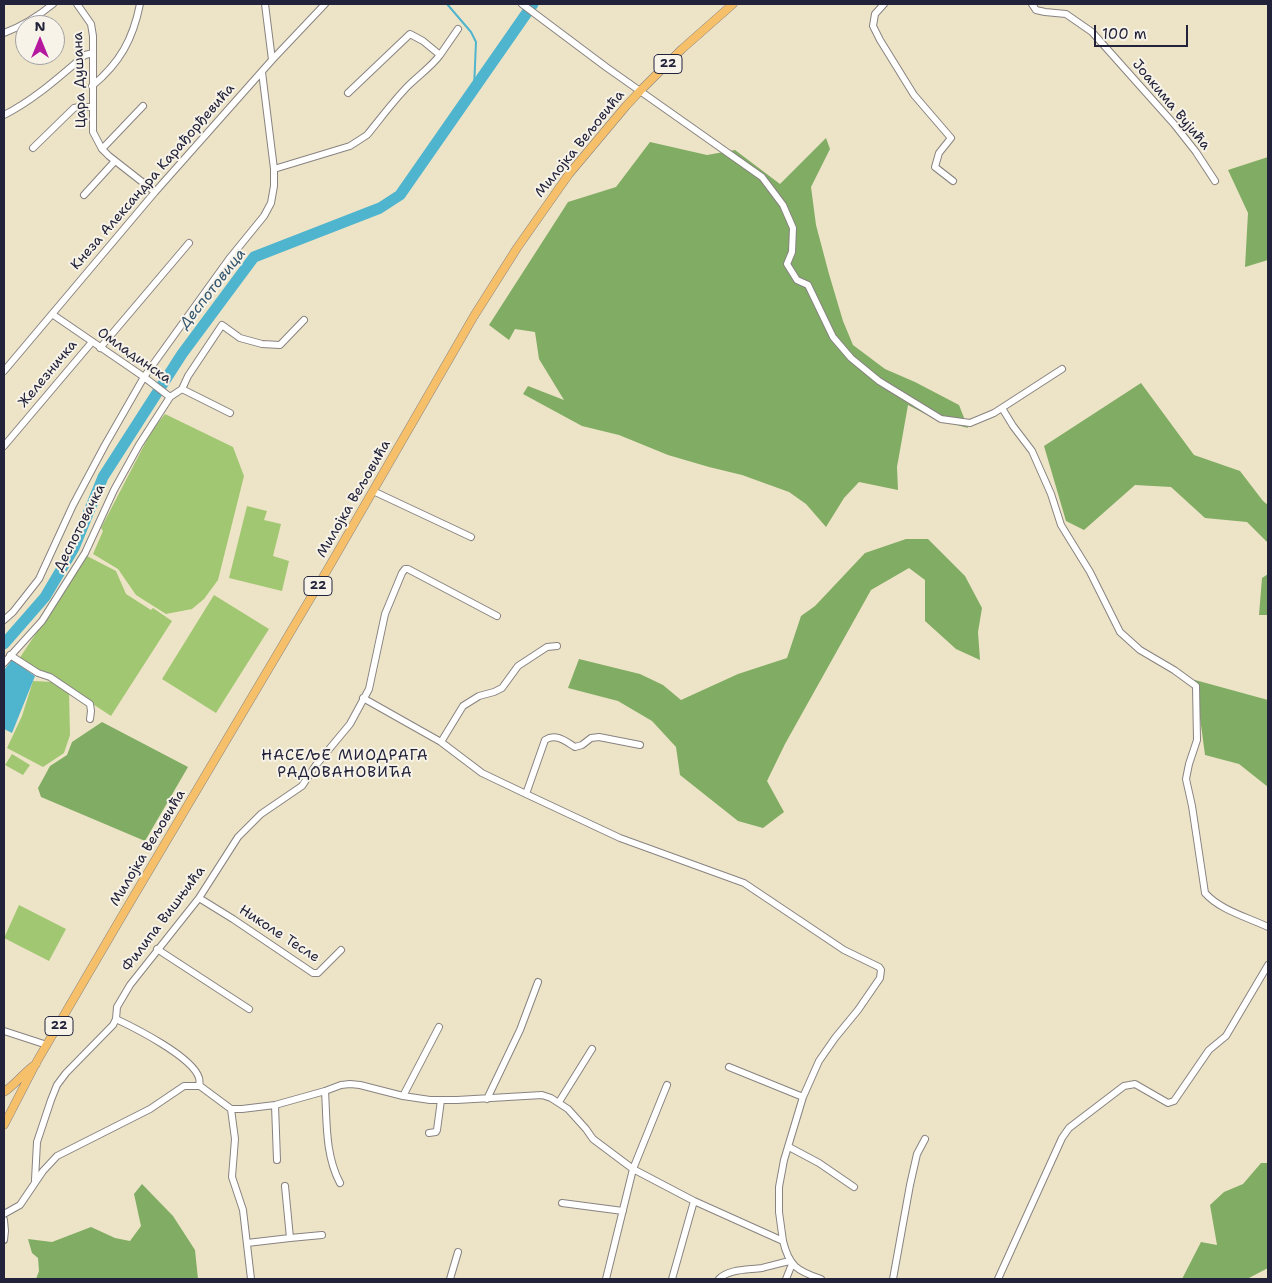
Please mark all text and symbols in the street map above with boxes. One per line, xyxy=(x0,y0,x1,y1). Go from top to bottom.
north arrow xyxy=(15,15,65,65)
scale bar xyxy=(1097,15,1191,47)
text: N xyxy=(34,17,46,35)
text: 100 m xyxy=(1102,24,1147,44)
street label: Цара Душана xyxy=(70,32,90,128)
road number: 22 xyxy=(654,54,682,74)
street label: Јоакима Вујића xyxy=(1128,56,1214,154)
street label: Кнеза Александра Карађорђевића xyxy=(68,80,238,274)
street label: Милојка Вељовића xyxy=(532,87,628,201)
water label: Деспотовица xyxy=(176,245,250,333)
street label: Омладинска xyxy=(94,324,174,388)
street label: Железничка xyxy=(15,337,81,411)
street label: Милојка Вељовића xyxy=(314,437,394,561)
street label: Деспотовачка xyxy=(51,482,109,574)
road number: 22 xyxy=(304,576,332,596)
district label: НАСЕЉЕ МИОДРАГА РАДОВАНОВИЋА xyxy=(259,747,431,782)
street label: Милојка Вељовића xyxy=(107,787,189,909)
street label: Филипа Вишњића xyxy=(119,863,209,975)
street label: Николе Тесле xyxy=(236,902,322,966)
road number: 22 xyxy=(45,1016,73,1036)

